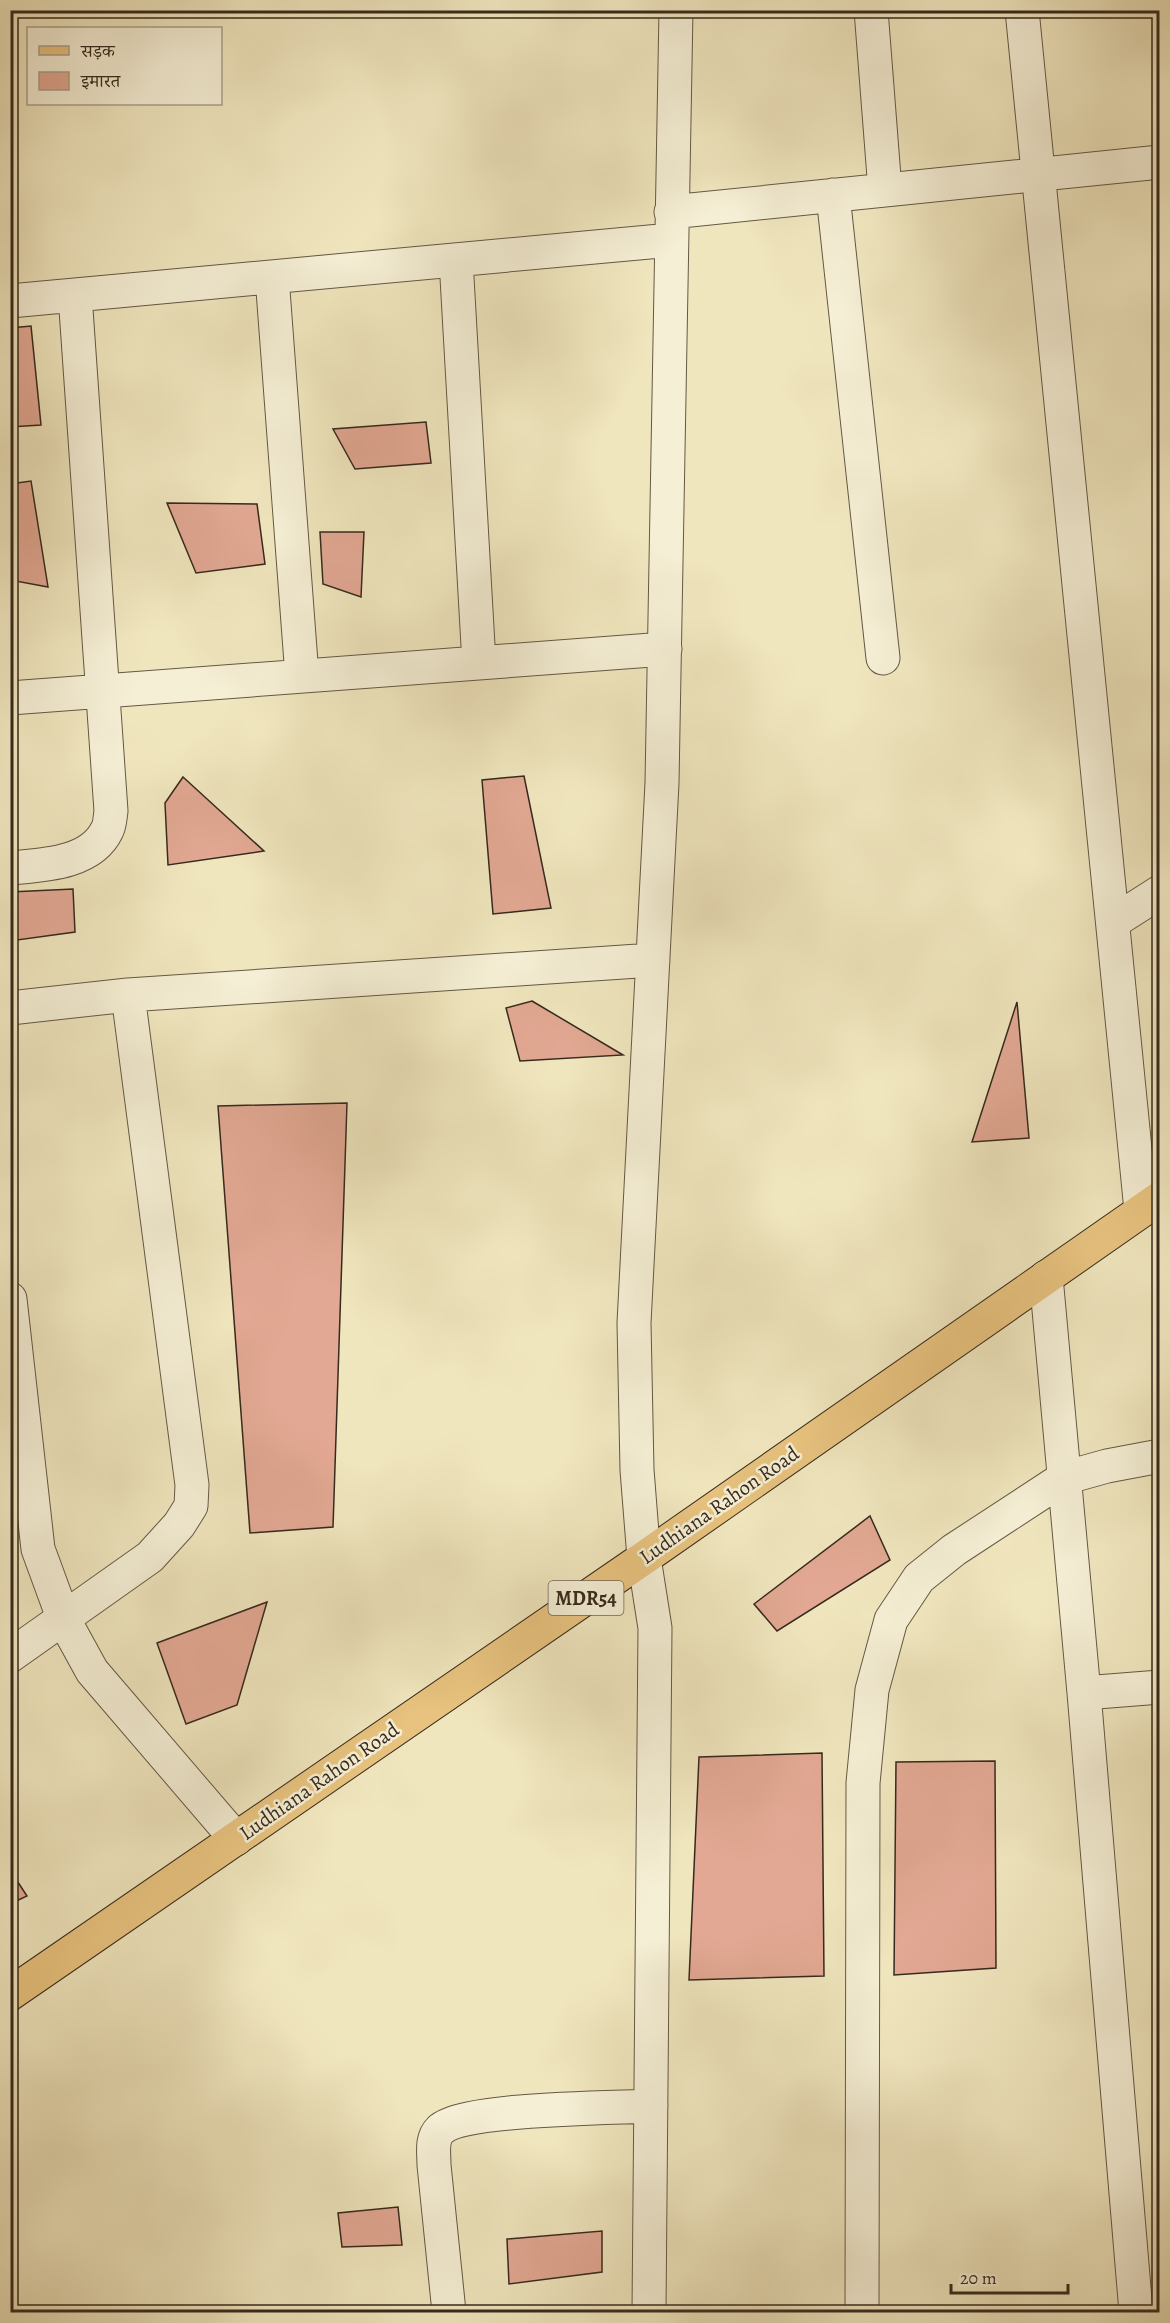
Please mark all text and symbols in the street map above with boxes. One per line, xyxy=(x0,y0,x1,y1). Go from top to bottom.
legend xyxy=(27,27,222,105)
text: सड़क xyxy=(80,39,116,63)
text: इमारत xyxy=(80,69,121,93)
street label: Ludhiana Rahon Road xyxy=(634,1439,805,1571)
road number: MDR54 xyxy=(548,1581,624,1615)
street label: Ludhiana Rahon Road xyxy=(234,1715,405,1847)
scale bar xyxy=(951,2257,1068,2295)
text: 20 m xyxy=(960,2266,997,2290)

